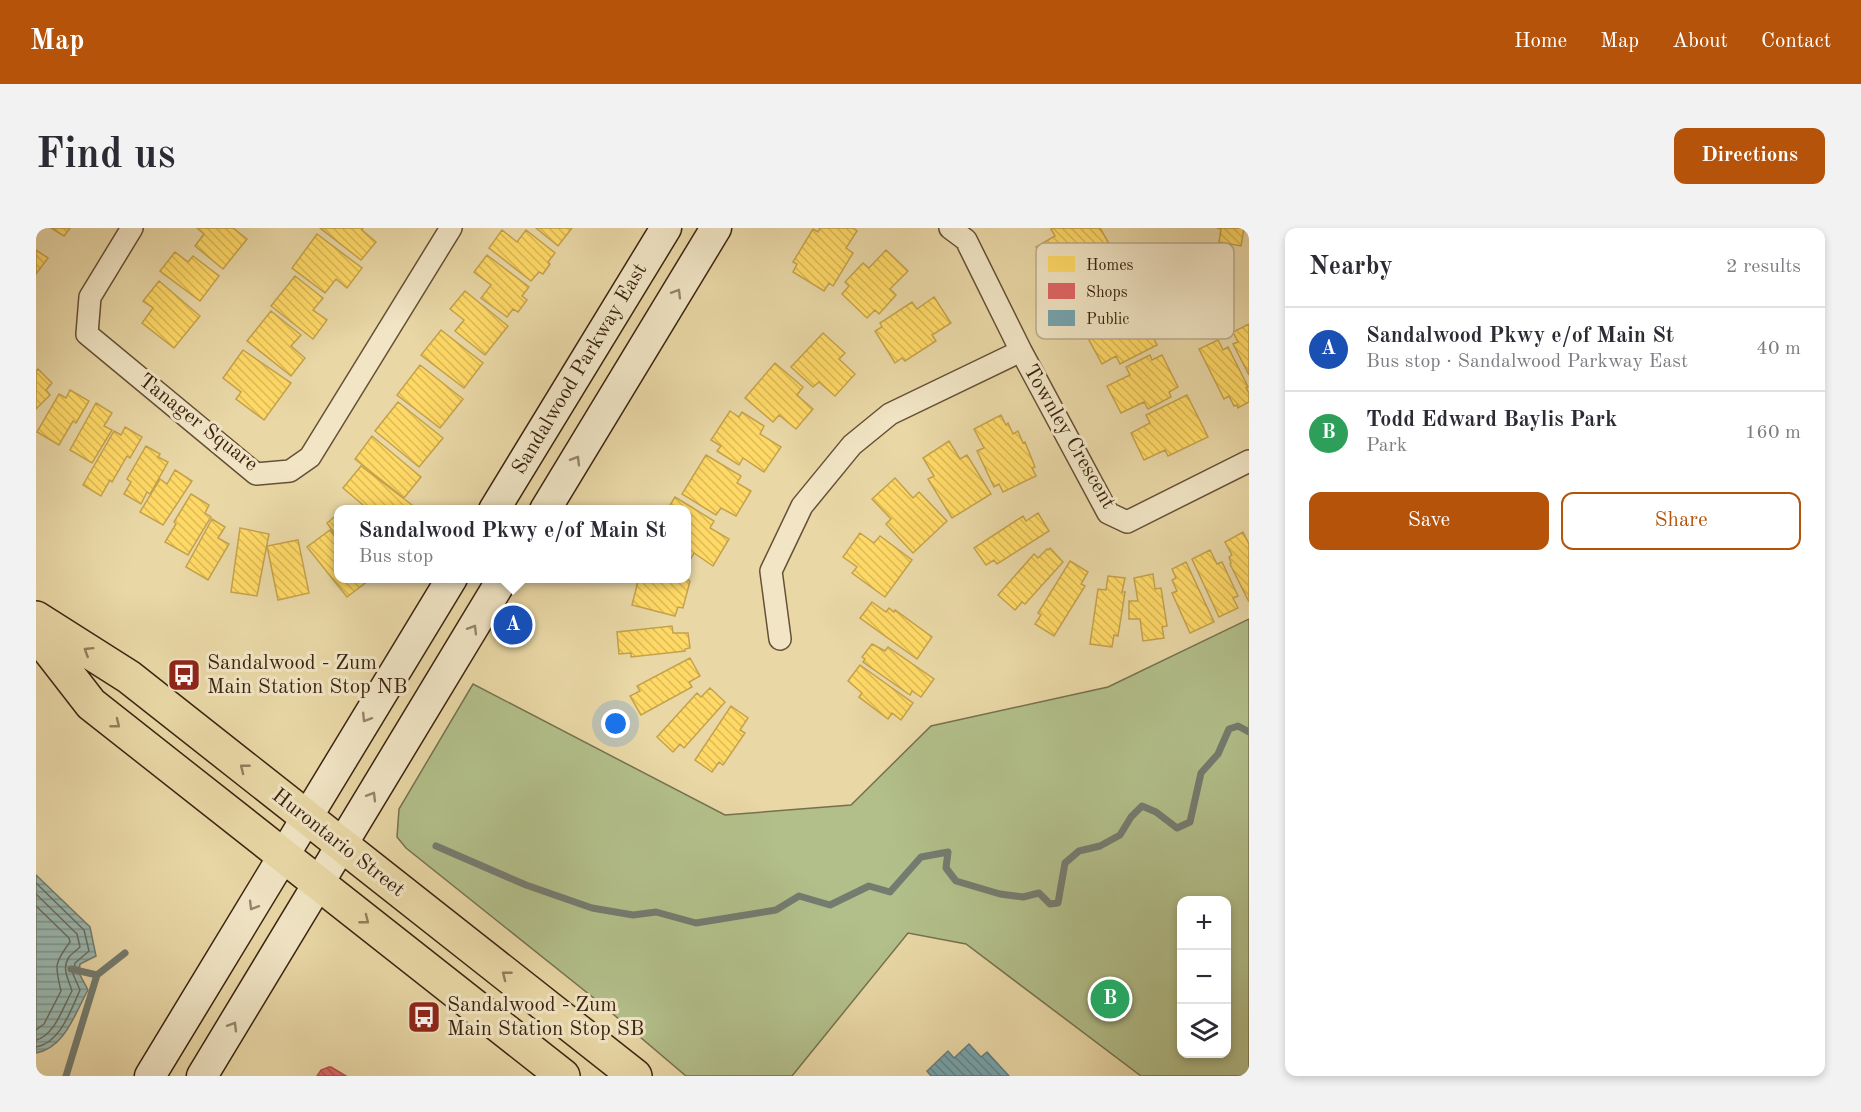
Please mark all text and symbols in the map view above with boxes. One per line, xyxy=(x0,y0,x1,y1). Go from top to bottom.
text: Map xyxy=(30,28,84,56)
text: Home xyxy=(1514,31,1567,52)
text: Map xyxy=(1600,31,1639,52)
text: About xyxy=(1672,31,1728,52)
text: Contact xyxy=(1761,31,1831,52)
button: Directions xyxy=(1674,128,1825,184)
text: Find us xyxy=(36,135,175,177)
legend xyxy=(1036,243,1234,339)
text: Nearby xyxy=(1309,254,1393,280)
text: 2 results xyxy=(1726,257,1801,277)
text: Homes xyxy=(1086,258,1134,274)
street label: Sandalwood Parkway East xyxy=(509,260,651,478)
text: Shops xyxy=(1086,285,1128,301)
one-way arrow xyxy=(670,289,681,299)
text: Public xyxy=(1086,312,1129,328)
text: Sandalwood Pkwy e/of Main St xyxy=(1366,325,1674,347)
text: A xyxy=(1321,339,1336,359)
text: 40 m xyxy=(1756,339,1801,359)
text: Bus stop · Sandalwood Parkway East xyxy=(1366,352,1688,372)
street label: Townley Crescent xyxy=(1019,361,1119,513)
street label: Tanager Square xyxy=(134,370,262,476)
text: Todd Edward Baylis Park xyxy=(1366,409,1617,431)
text: B xyxy=(1321,423,1336,443)
text: 160 m xyxy=(1745,423,1801,443)
text: Park xyxy=(1366,436,1407,456)
one-way arrow xyxy=(568,455,579,466)
button: Save xyxy=(1309,492,1549,550)
button: Share xyxy=(1561,492,1801,550)
popup xyxy=(334,505,691,583)
text: Sandalwood Pkwy e/of Main St xyxy=(359,520,666,542)
text: Bus stop xyxy=(359,547,433,567)
pin: A xyxy=(494,602,532,648)
one-way arrow xyxy=(466,625,478,635)
one-way arrow xyxy=(84,647,95,658)
place label: Sandalwood - Zum Main Station Stop NB xyxy=(207,653,407,698)
bus stop icon: Sandalwood - Zum Main Station Stop NB xyxy=(166,657,202,693)
your location xyxy=(601,709,630,738)
one-way arrow xyxy=(362,712,374,722)
one-way arrow xyxy=(109,716,120,727)
one-way arrow xyxy=(239,764,250,775)
street label: Hurontario Street xyxy=(268,785,408,901)
one-way arrow xyxy=(365,792,377,802)
map controls xyxy=(1177,896,1231,1058)
button: + xyxy=(1177,896,1231,950)
one-way arrow xyxy=(250,899,261,910)
one-way arrow xyxy=(358,913,369,924)
button: − xyxy=(1177,950,1231,1004)
one-way arrow xyxy=(502,971,513,982)
pin: B xyxy=(1090,976,1130,1022)
place label: Sandalwood - Zum Main Station Stop SB xyxy=(447,995,644,1040)
bus stop icon: Sandalwood - Zum Main Station Stop SB xyxy=(406,999,442,1035)
button: layers xyxy=(1177,1004,1231,1058)
one-way arrow xyxy=(225,1022,237,1032)

